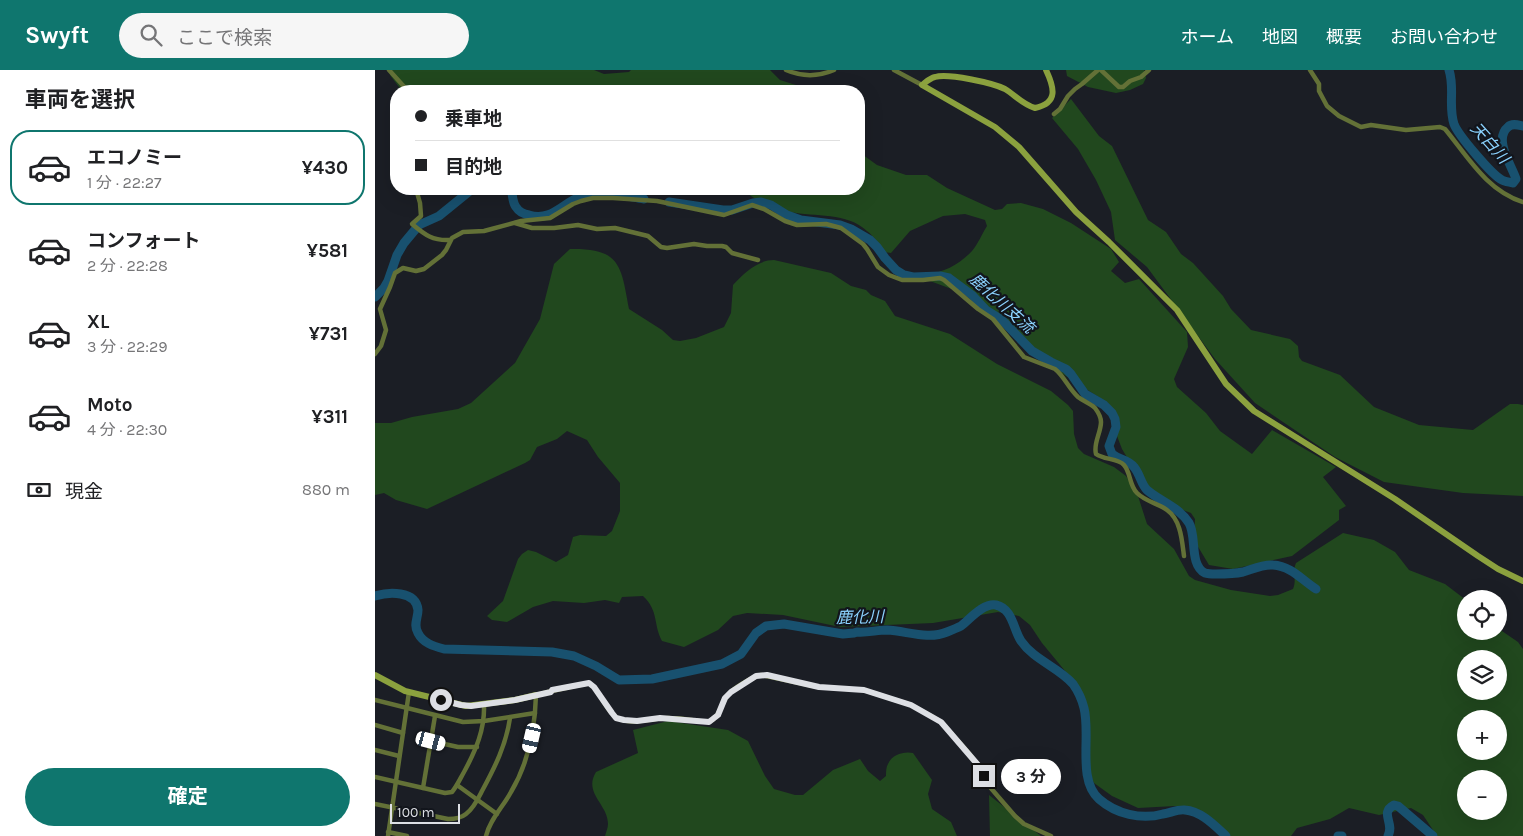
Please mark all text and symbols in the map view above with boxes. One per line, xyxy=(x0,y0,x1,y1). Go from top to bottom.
search box xyxy=(119,13,469,58)
text: Swyft xyxy=(25,21,89,49)
icon: search xyxy=(137,21,165,49)
text: ホーム xyxy=(1181,26,1234,48)
text: 地図 xyxy=(1262,26,1298,48)
text: 概要 xyxy=(1326,26,1362,48)
text: お問い合わせ xyxy=(1390,26,1498,48)
text: ここで検索 xyxy=(177,27,272,49)
text: 車両を選択 xyxy=(25,87,135,113)
text: 乗車地 xyxy=(445,108,502,130)
water label: 天白川 xyxy=(1467,119,1514,169)
icon: car xyxy=(27,145,72,190)
text: エコノミー xyxy=(87,147,182,169)
text: 目的地 xyxy=(445,156,502,178)
text: ¥430 xyxy=(302,157,348,179)
text: 1 分 · 22:27 xyxy=(87,173,162,192)
icon: car xyxy=(27,228,72,273)
text: コンフォート xyxy=(87,230,200,252)
text: ¥581 xyxy=(307,240,348,262)
text: 2 分 · 22:28 xyxy=(87,256,168,275)
water label: 鹿化川支流 xyxy=(966,269,1040,339)
icon: car xyxy=(27,311,72,356)
text: XL xyxy=(87,311,109,333)
text: ¥731 xyxy=(309,323,348,345)
text: 3 分 · 22:29 xyxy=(87,337,168,356)
icon: car xyxy=(27,394,72,439)
text: Moto xyxy=(87,394,133,416)
text: ¥311 xyxy=(311,406,348,428)
text: 4 分 · 22:30 xyxy=(87,420,167,439)
icon: cash xyxy=(25,476,53,504)
text: 880 m xyxy=(302,480,350,499)
text: 現金 xyxy=(65,481,103,503)
map controls xyxy=(1457,590,1507,820)
button: locate xyxy=(1457,590,1507,640)
water label: 鹿化川 xyxy=(836,607,886,627)
button: layers xyxy=(1457,650,1507,700)
route start xyxy=(430,689,452,711)
button: + xyxy=(1457,710,1507,760)
car xyxy=(521,722,542,754)
car xyxy=(414,730,447,752)
callout: 3 分 xyxy=(1001,758,1061,794)
route end xyxy=(973,765,995,787)
text: 3 分 xyxy=(1016,767,1046,786)
button: 確定 xyxy=(25,768,350,826)
button: − xyxy=(1457,770,1507,820)
scale bar xyxy=(390,801,460,824)
text: 100 m xyxy=(397,804,435,821)

